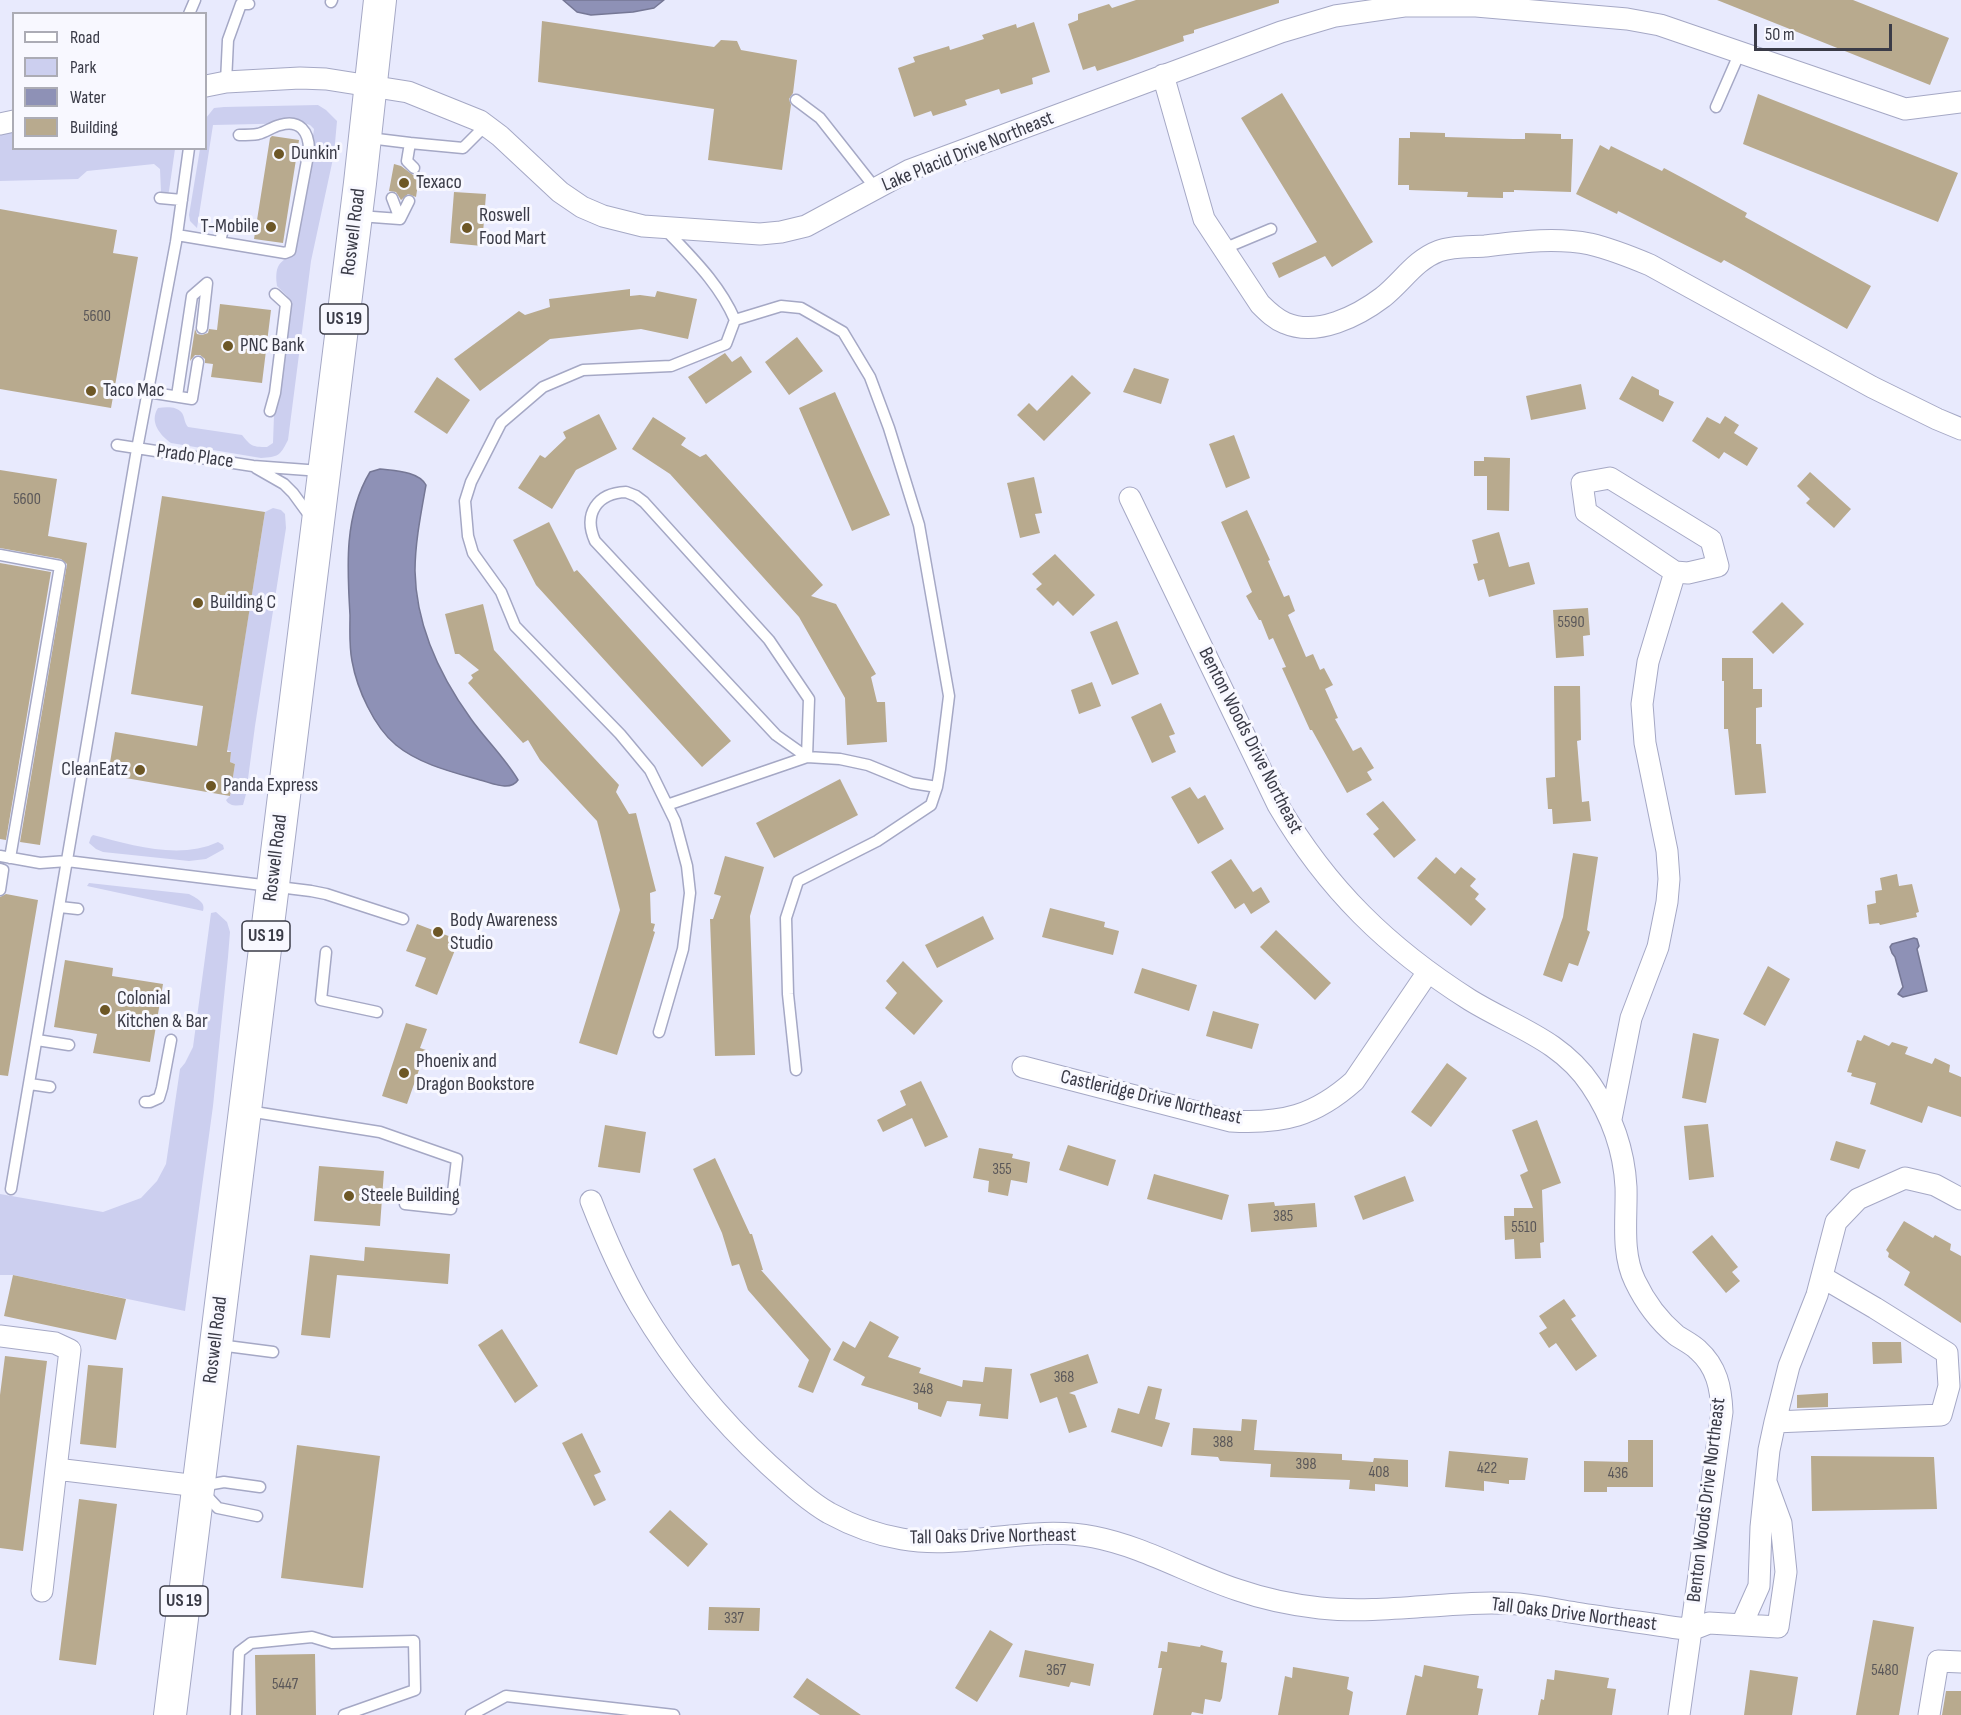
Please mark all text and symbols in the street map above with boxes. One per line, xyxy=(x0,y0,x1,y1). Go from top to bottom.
legend xyxy=(12,12,207,150)
scale bar xyxy=(1757,12,1895,50)
text: 50 m xyxy=(1765,24,1795,45)
text: Road xyxy=(70,27,100,48)
text: Park xyxy=(70,57,96,78)
text: Water xyxy=(70,87,106,108)
street label: Lake Placid Drive Northeast xyxy=(879,107,1057,197)
text: Building xyxy=(70,117,118,138)
place label: Dunkin' xyxy=(291,142,340,166)
marker: Dunkin' xyxy=(272,147,286,161)
place label: Texaco xyxy=(416,171,462,195)
marker: Texaco xyxy=(397,176,411,190)
street label: Roswell Road xyxy=(337,187,371,277)
place label: Roswell Food Mart xyxy=(479,204,546,251)
place label: T-Mobile xyxy=(201,215,259,239)
marker: T-Mobile xyxy=(264,220,278,234)
marker: Roswell Food Mart xyxy=(460,221,474,235)
road number: US 19 xyxy=(320,304,368,334)
house number: 5600 xyxy=(83,307,111,327)
place label: PNC Bank xyxy=(240,334,304,358)
marker: PNC Bank xyxy=(221,339,235,353)
place label: Taco Mac xyxy=(103,379,164,403)
marker: Taco Mac xyxy=(84,384,98,398)
street label: Prado Place xyxy=(155,440,235,474)
house number: 5600 xyxy=(13,490,41,510)
place label: Building C xyxy=(210,591,276,615)
marker: Building C xyxy=(191,596,205,610)
house number: 5590 xyxy=(1557,613,1585,633)
street label: Benton Woods Drive Northeast xyxy=(1193,644,1307,838)
place label: CleanEatz xyxy=(61,758,128,782)
marker: CleanEatz xyxy=(133,763,147,777)
place label: Panda Express xyxy=(223,774,318,798)
marker: Panda Express xyxy=(204,779,218,793)
street label: Roswell Road xyxy=(259,813,293,903)
place label: Body Awareness Studio xyxy=(450,909,558,956)
road number: US 19 xyxy=(242,921,290,951)
marker: Body Awareness Studio xyxy=(431,925,445,939)
place label: Colonial Kitchen & Bar xyxy=(117,987,208,1034)
marker: Colonial Kitchen & Bar xyxy=(98,1003,112,1017)
place label: Phoenix and Dragon Bookstore xyxy=(416,1050,535,1097)
street label: Castleridge Drive Northeast xyxy=(1058,1065,1244,1131)
marker: Phoenix and Dragon Bookstore xyxy=(397,1066,411,1080)
house number: 355 xyxy=(992,1160,1012,1180)
place label: Steele Building xyxy=(361,1184,460,1208)
marker: Steele Building xyxy=(342,1189,356,1203)
house number: 385 xyxy=(1273,1207,1293,1227)
house number: 5510 xyxy=(1511,1218,1537,1238)
street label: Roswell Road xyxy=(199,1295,233,1385)
house number: 368 xyxy=(1054,1368,1074,1388)
house number: 348 xyxy=(913,1380,933,1400)
street label: Benton Woods Drive Northeast xyxy=(1683,1396,1731,1604)
house number: 388 xyxy=(1213,1433,1233,1453)
house number: 398 xyxy=(1296,1455,1316,1475)
house number: 422 xyxy=(1477,1459,1497,1479)
house number: 408 xyxy=(1369,1463,1389,1483)
house number: 436 xyxy=(1608,1464,1628,1484)
street label: Tall Oaks Drive Northeast xyxy=(910,1524,1076,1550)
road number: US 19 xyxy=(160,1586,208,1616)
street label: Tall Oaks Drive Northeast xyxy=(1490,1593,1658,1637)
house number: 337 xyxy=(724,1609,744,1629)
house number: 367 xyxy=(1046,1661,1066,1681)
house number: 5480 xyxy=(1871,1661,1899,1681)
house number: 5447 xyxy=(272,1675,298,1695)

